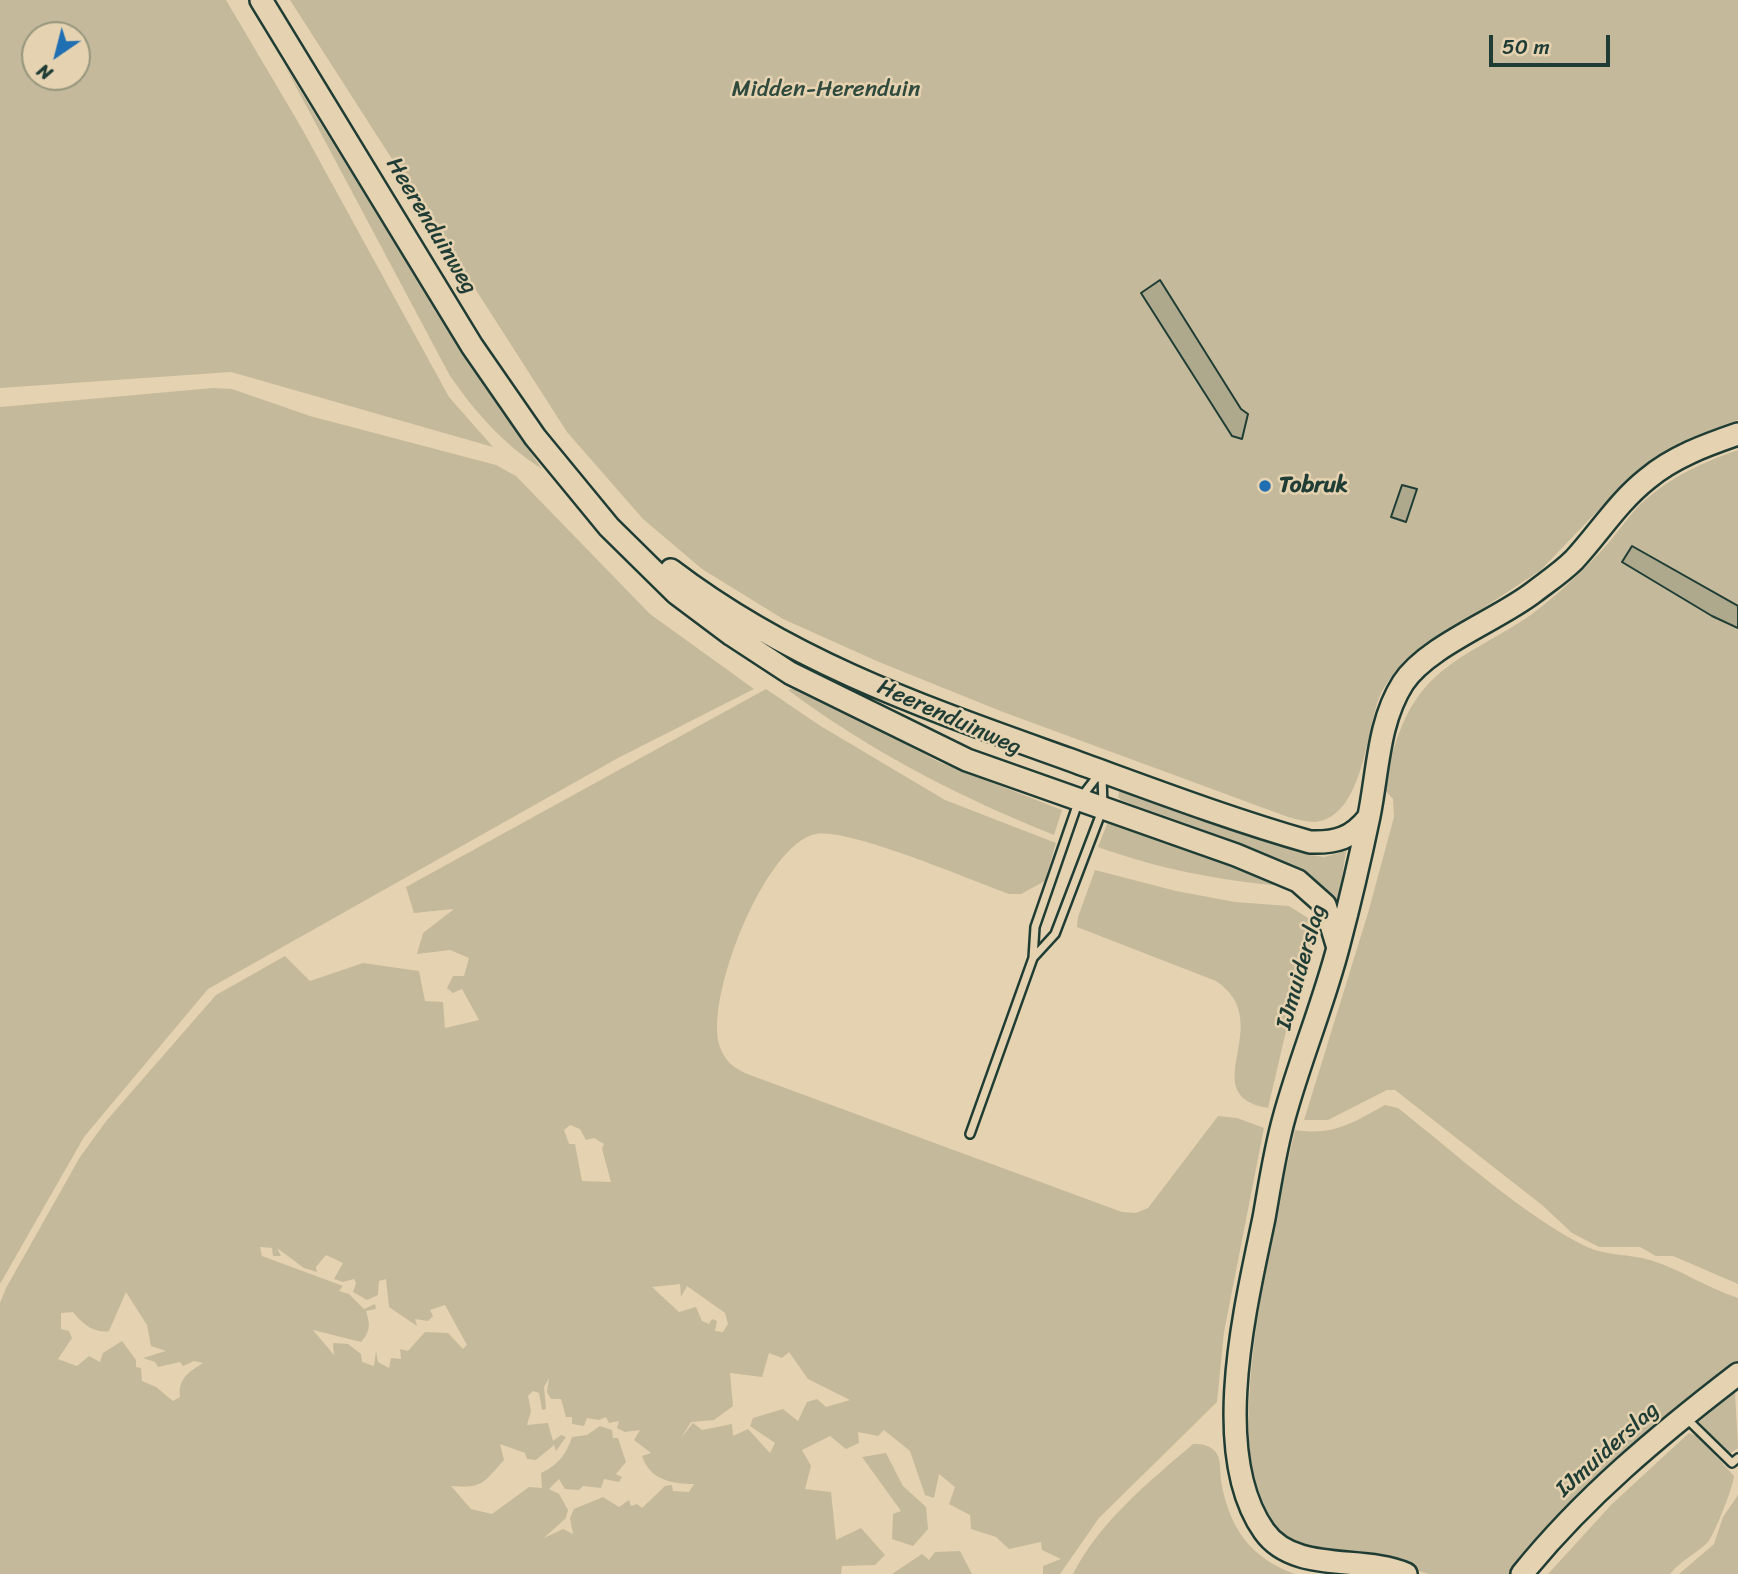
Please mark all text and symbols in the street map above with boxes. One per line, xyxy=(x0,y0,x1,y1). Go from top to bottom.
north arrow xyxy=(21,21,91,91)
scale bar xyxy=(1493,21,1614,65)
text: 50 m xyxy=(1502,28,1550,66)
text: N xyxy=(30,55,60,89)
park label: Midden-Herenduin xyxy=(732,76,920,104)
street label: Heerenduinweg xyxy=(379,153,483,299)
place label: Tobruk xyxy=(1279,472,1348,500)
marker: Tobruk xyxy=(1257,478,1273,494)
street label: Heerenduinweg xyxy=(873,674,1025,762)
street label: IJmuiderslag xyxy=(1271,901,1333,1033)
street label: IJmuiderslag xyxy=(1551,1397,1665,1503)

